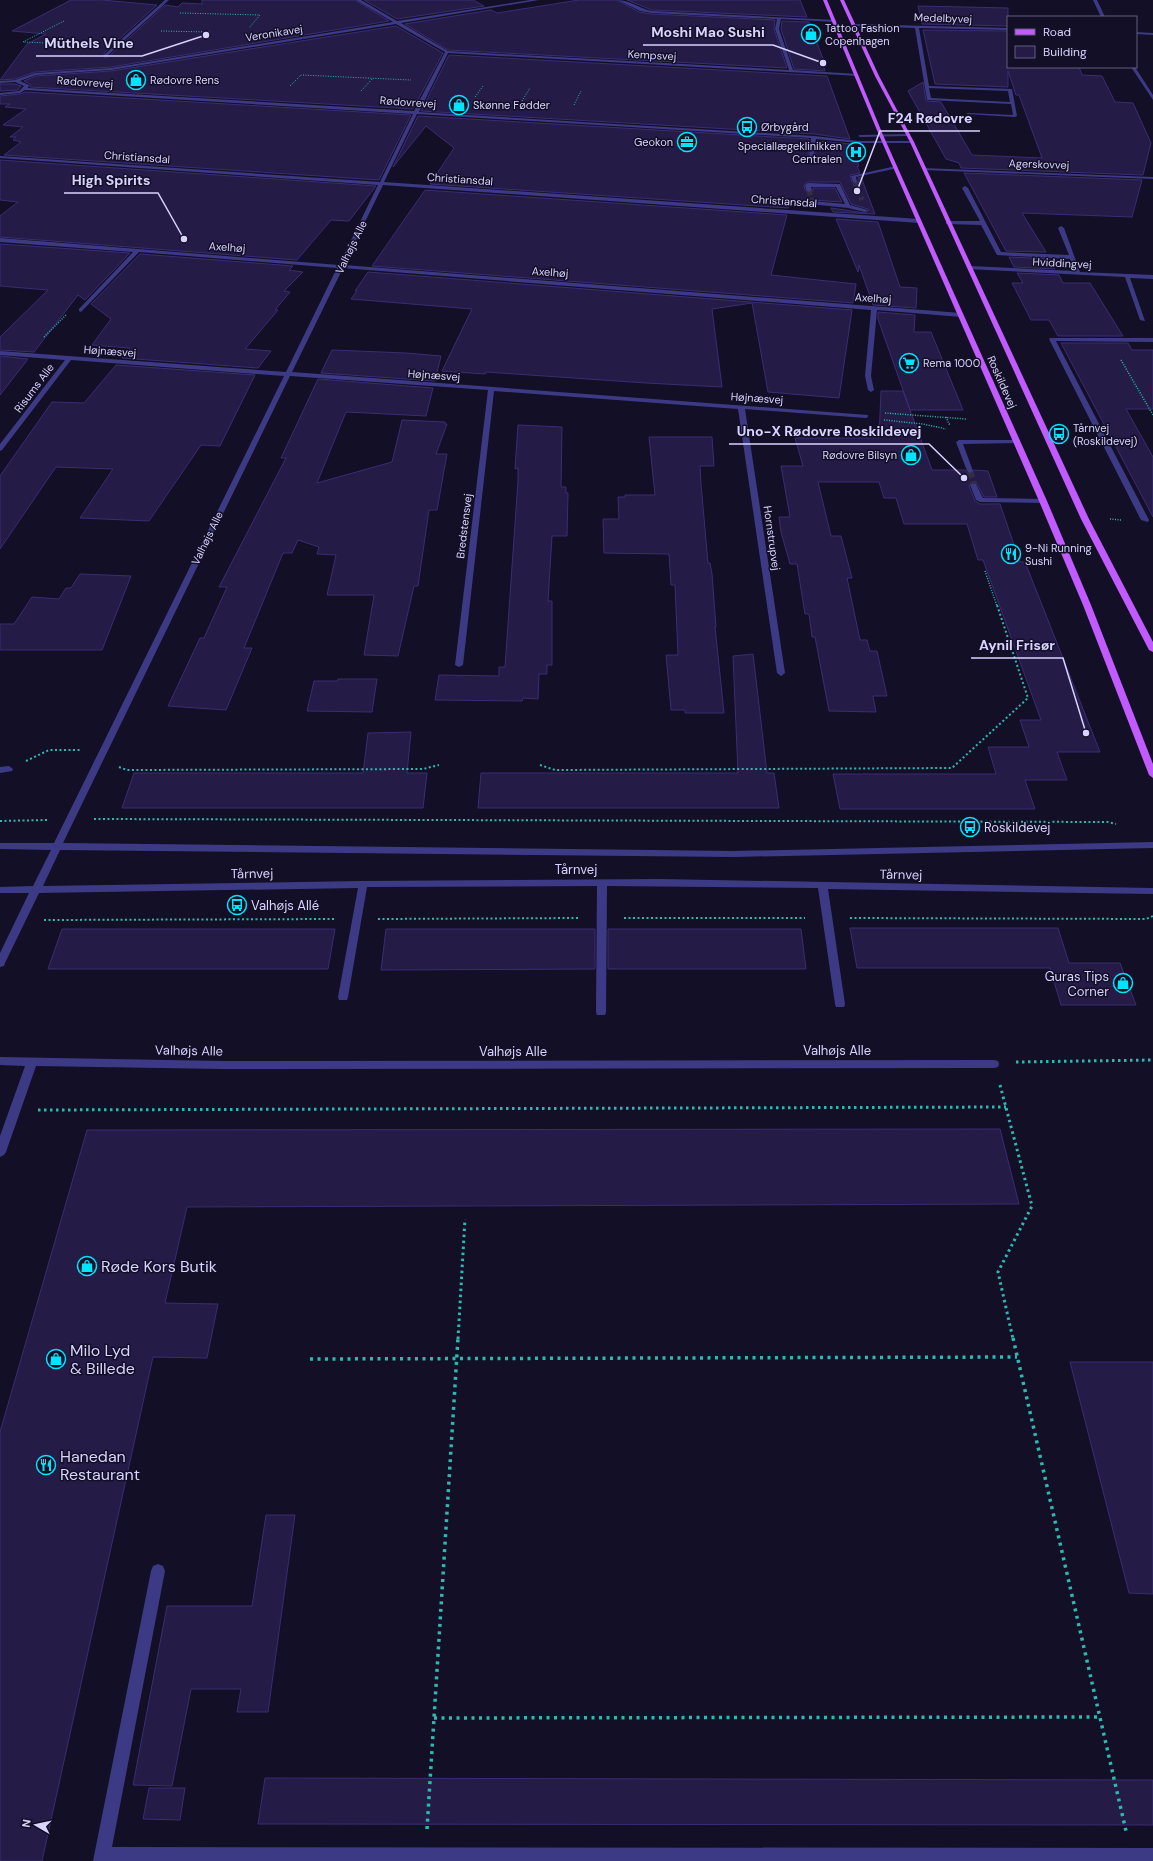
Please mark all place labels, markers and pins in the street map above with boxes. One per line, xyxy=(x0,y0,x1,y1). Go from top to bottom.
callout: Moshi Mao Sushi xyxy=(643,19,773,45)
place label: Tattoo Fashion Copenhagen xyxy=(825,21,899,48)
shop icon: Tattoo Fashion Copenhagen xyxy=(800,23,822,45)
callout: Müthels Vine xyxy=(36,30,142,56)
shop icon: Rødovre Rens xyxy=(125,69,147,91)
place label: Rødovre Rens xyxy=(150,73,219,87)
shop icon: Skønne Fødder xyxy=(448,94,470,116)
place label: Skønne Fødder xyxy=(473,98,550,112)
callout: F24 Rødovre xyxy=(880,105,980,131)
bus stop icon: Ørbygård xyxy=(736,116,758,138)
place label: Ørbygård xyxy=(761,120,809,134)
office icon: Geokon xyxy=(676,131,698,153)
place label: Geokon xyxy=(634,135,673,149)
place label: Speciallægeklinikken Centralen xyxy=(738,139,842,166)
hospital icon: Speciallægeklinikken Centralen xyxy=(845,141,867,163)
callout: High Spirits xyxy=(64,167,158,193)
supermarket icon: Rema 1000 xyxy=(898,352,920,374)
place label: Rema 1000 xyxy=(923,356,980,370)
callout: Uno-X Rødovre Roskildevej xyxy=(729,418,929,444)
place label: Tårnvej (Roskildevej) xyxy=(1073,421,1137,448)
bus stop icon: Tårnvej (Roskildevej) xyxy=(1048,423,1070,445)
shop icon: Rødovre Bilsyn xyxy=(900,444,922,466)
place label: Rødovre Bilsyn xyxy=(822,448,897,462)
place label: 9-Ni Running Sushi xyxy=(1025,541,1092,568)
restaurant icon: 9-Ni Running Sushi xyxy=(1000,543,1022,565)
callout: Aynil Frisør xyxy=(971,632,1063,658)
bus stop icon: Roskildevej xyxy=(959,816,981,838)
place label: Roskildevej xyxy=(984,819,1050,836)
bus stop icon: Valhøjs Allé xyxy=(226,894,248,916)
place label: Valhøjs Allé xyxy=(251,897,319,914)
place label: Guras Tips Corner xyxy=(1045,968,1109,1000)
shop icon: Guras Tips Corner xyxy=(1112,972,1134,994)
shop icon: Røde Kors Butik xyxy=(76,1255,98,1277)
place label: Røde Kors Butik xyxy=(101,1256,217,1277)
place label: Milo Lyd & Billede xyxy=(70,1340,135,1379)
shop icon: Milo Lyd & Billede xyxy=(45,1348,67,1370)
place label: Hanedan Restaurant xyxy=(60,1446,140,1485)
restaurant icon: Hanedan Restaurant xyxy=(35,1454,57,1476)

